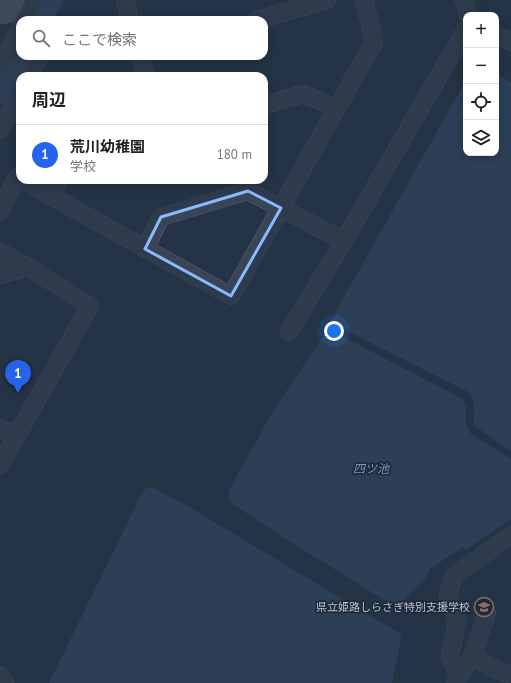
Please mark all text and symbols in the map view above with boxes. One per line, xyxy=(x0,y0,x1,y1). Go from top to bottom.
map controls xyxy=(463,12,499,156)
button: + xyxy=(463,12,499,48)
search box xyxy=(16,16,268,60)
icon: search xyxy=(30,27,52,49)
text: ここで検索 xyxy=(62,30,137,49)
button: − xyxy=(463,48,499,84)
button: locate xyxy=(463,84,499,120)
text: 周辺 xyxy=(32,89,66,111)
button: layers xyxy=(463,120,499,156)
text: 荒川幼稚園 xyxy=(70,137,145,156)
text: 1 xyxy=(41,146,49,163)
text: 180 m xyxy=(217,146,252,163)
text: 学校 xyxy=(70,158,96,175)
your location xyxy=(324,321,344,341)
pin: 1 xyxy=(5,360,31,393)
water label: 四ツ池 xyxy=(353,461,390,476)
school or university icon: 県立姫路しらさぎ特別支援学校 xyxy=(473,596,495,618)
place label: 県立姫路しらさぎ特別支援学校 xyxy=(316,600,470,614)

